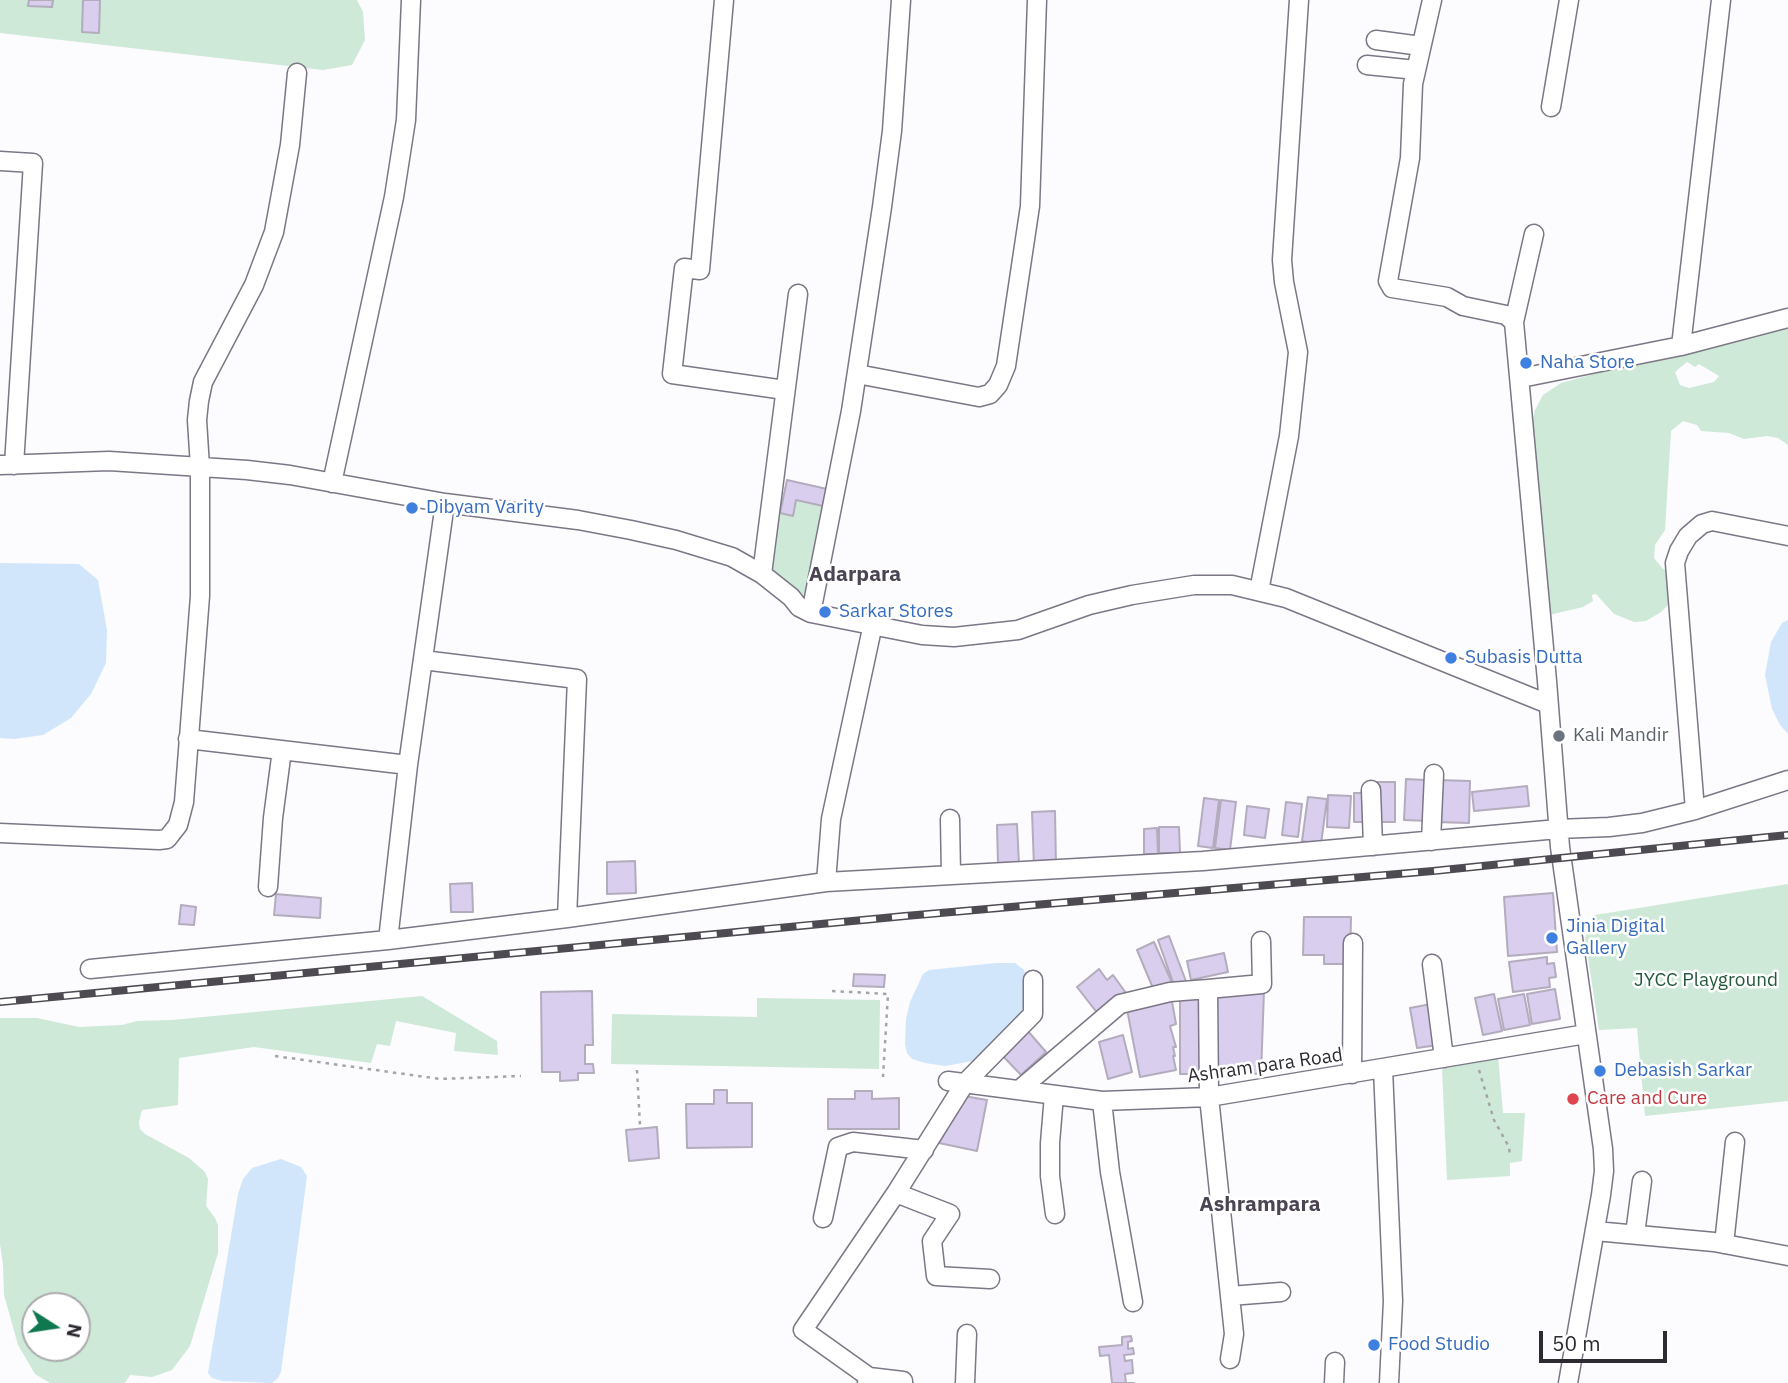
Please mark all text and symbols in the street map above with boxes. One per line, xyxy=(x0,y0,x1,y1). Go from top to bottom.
place label: Naha Store xyxy=(1540,352,1635,374)
marker: Naha Store xyxy=(1518,355,1534,371)
place label: Dibyam Varity xyxy=(426,497,544,519)
marker: Dibyam Varity xyxy=(404,500,420,516)
district label: Adarpara xyxy=(809,562,901,588)
place label: Sarkar Stores xyxy=(839,601,954,623)
marker: Sarkar Stores xyxy=(817,604,833,620)
place label: Subasis Dutta xyxy=(1465,647,1583,669)
marker: Subasis Dutta xyxy=(1443,650,1459,666)
place label: Kali Mandir xyxy=(1573,725,1668,747)
marker: Kali Mandir xyxy=(1551,728,1567,744)
place label: Jinia Digital Gallery xyxy=(1566,916,1665,960)
marker: Jinia Digital Gallery xyxy=(1544,930,1560,946)
park label: JYCC Playground xyxy=(1634,970,1778,992)
street label: Ashram para Road xyxy=(1186,1044,1344,1088)
place label: Debasish Sarkar xyxy=(1614,1060,1752,1082)
marker: Debasish Sarkar xyxy=(1592,1063,1608,1079)
place label: Care and Cure xyxy=(1587,1088,1707,1110)
marker: Care and Cure xyxy=(1565,1091,1581,1107)
district label: Ashrampara xyxy=(1199,1192,1321,1218)
north arrow xyxy=(21,1292,91,1362)
scale bar xyxy=(1543,1316,1671,1360)
text: N xyxy=(61,1322,88,1340)
text: 50 m xyxy=(1552,1329,1601,1357)
place label: Food Studio xyxy=(1388,1334,1490,1356)
marker: Food Studio xyxy=(1366,1337,1382,1353)

